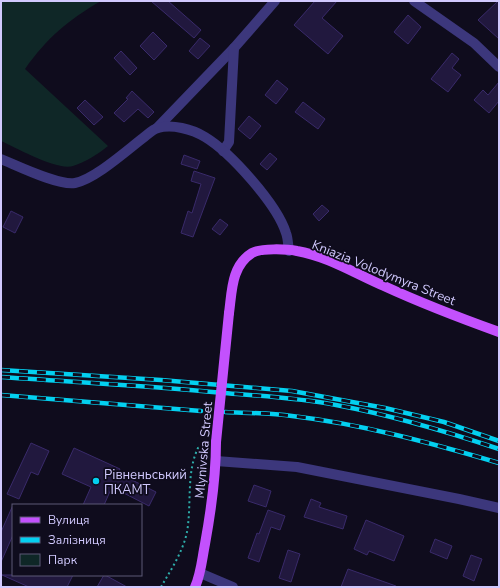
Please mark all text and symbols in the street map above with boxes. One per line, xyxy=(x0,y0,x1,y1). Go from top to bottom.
street label: Kniazia Volodymyra Street xyxy=(309,236,459,310)
street label: Mlynivska Street xyxy=(191,401,217,499)
place label: Рівненьський ПКАМТ xyxy=(104,466,187,499)
marker: Рівненьський ПКАМТ xyxy=(91,476,101,486)
legend xyxy=(12,504,142,576)
text: Вулиця xyxy=(48,512,90,528)
text: Залізниця xyxy=(48,532,106,548)
text: Парк xyxy=(48,552,78,568)

